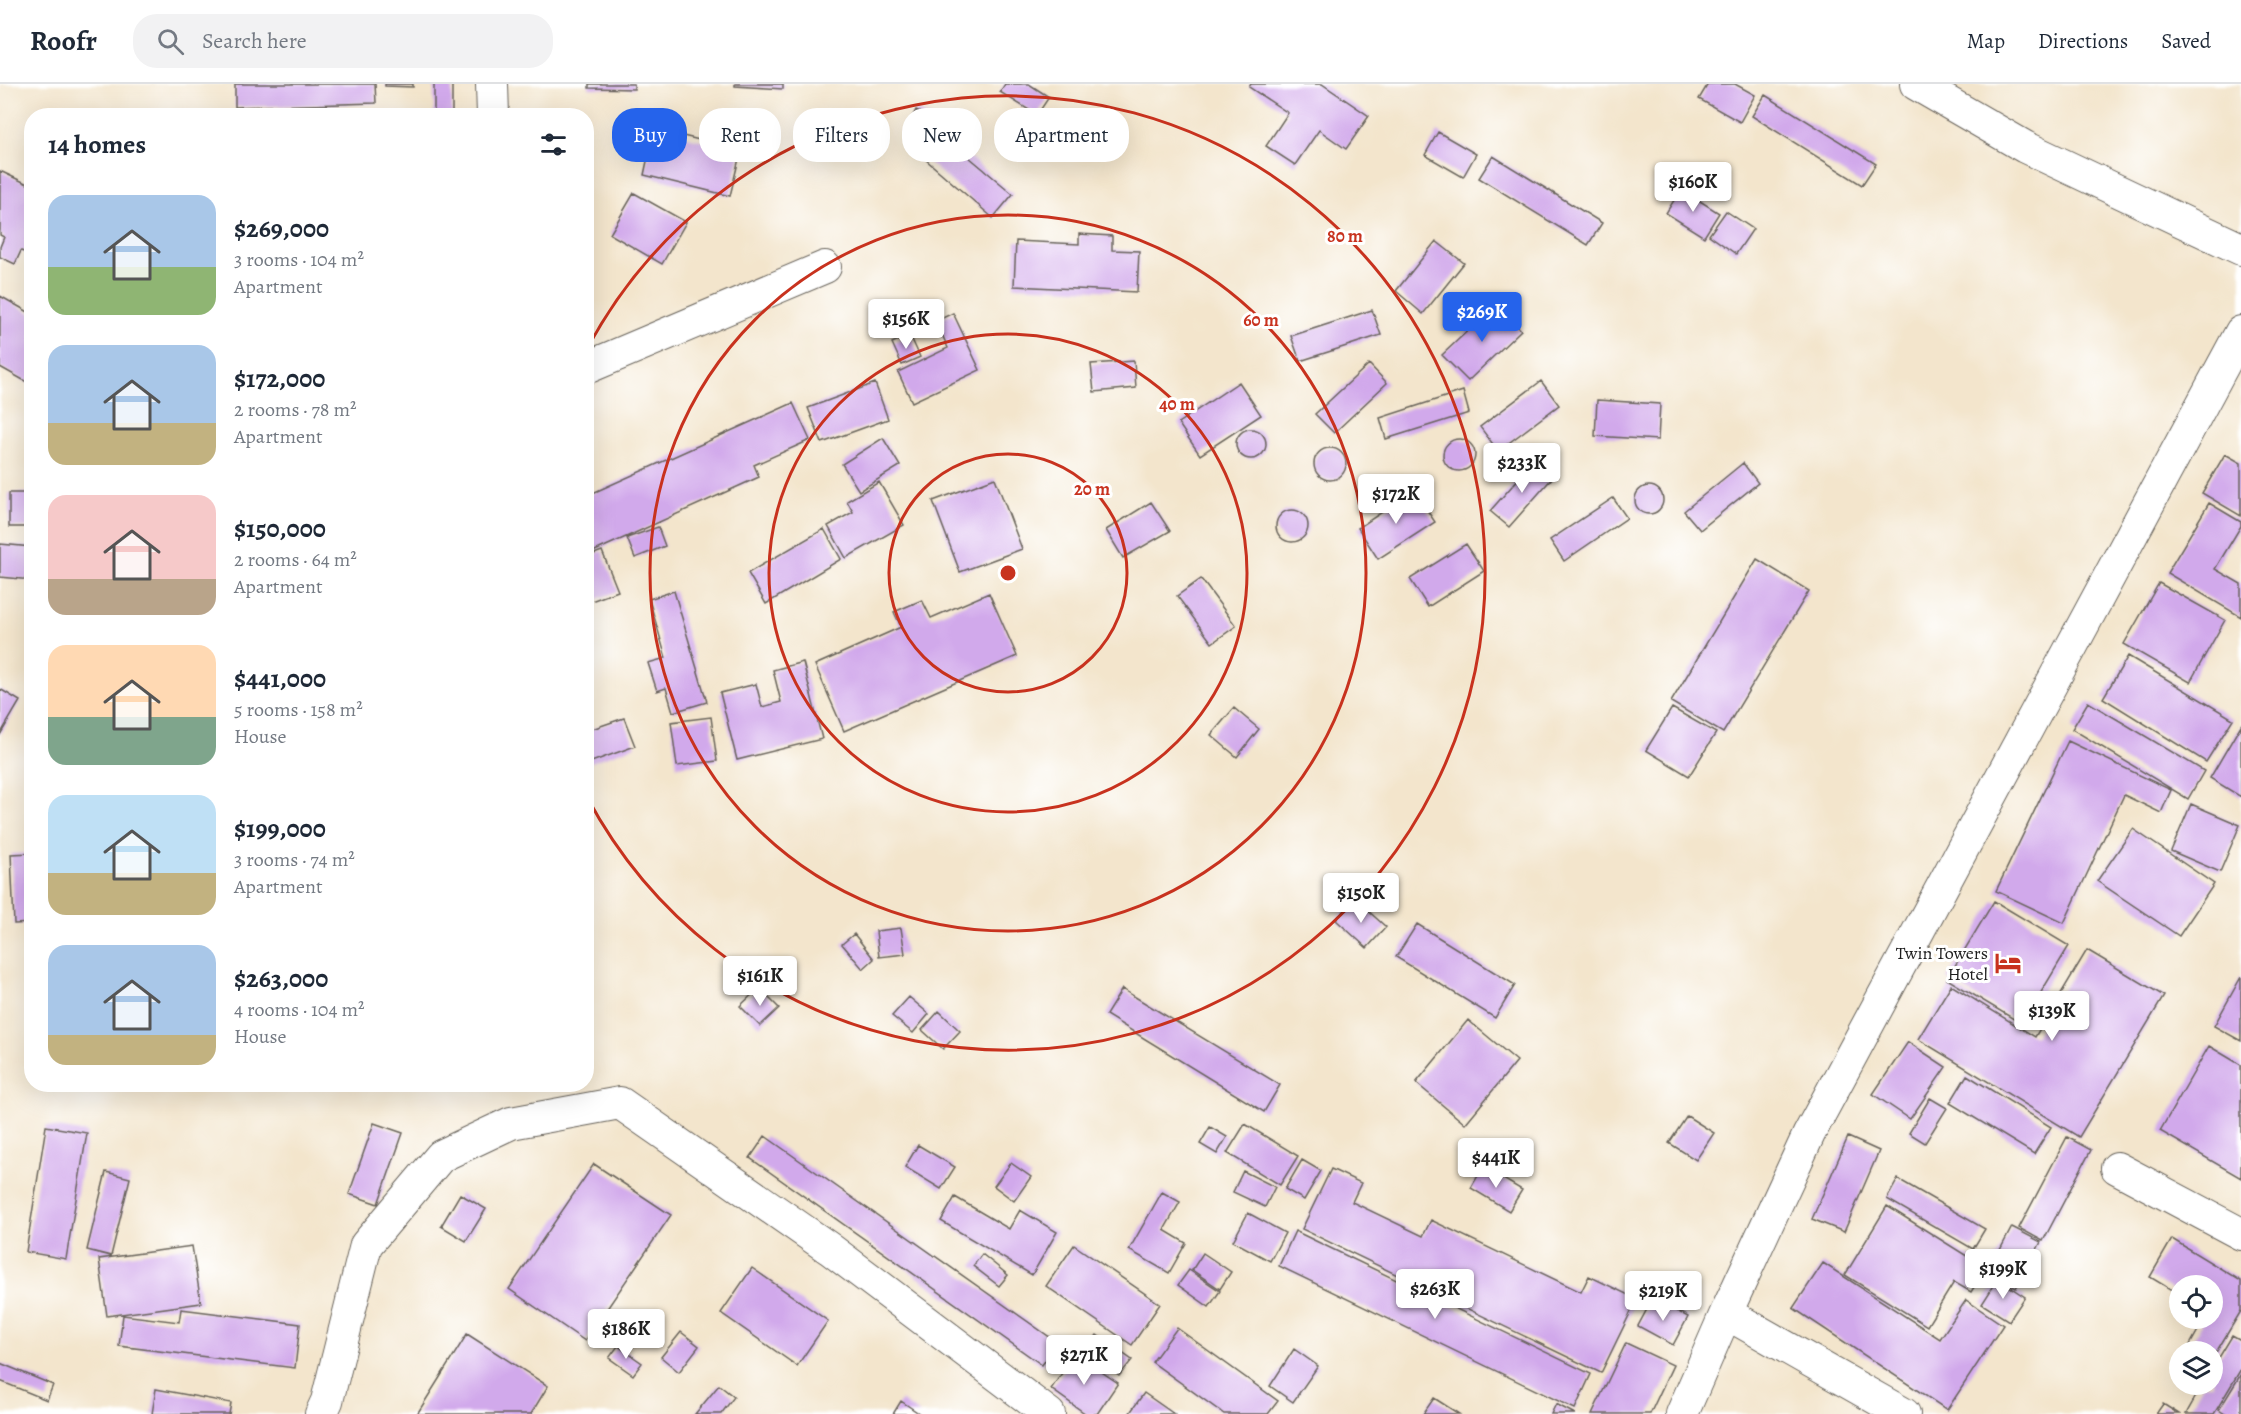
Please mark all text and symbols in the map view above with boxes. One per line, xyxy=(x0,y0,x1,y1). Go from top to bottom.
search box xyxy=(133,14,553,68)
text: Roofr xyxy=(30,22,97,60)
icon: search xyxy=(154,25,187,58)
text: Search here xyxy=(202,26,307,56)
text: Map xyxy=(1967,27,2005,55)
text: Directions xyxy=(2038,27,2128,55)
text: Saved xyxy=(2161,27,2211,55)
chip: Buy xyxy=(612,108,687,162)
chip: Rent xyxy=(699,108,781,162)
chip: Filters xyxy=(793,108,890,162)
chip: New xyxy=(902,108,982,162)
chip: Apartment xyxy=(994,108,1129,162)
text: 14 homes xyxy=(48,127,146,162)
icon: filters xyxy=(537,128,570,161)
pin: $160K xyxy=(1651,162,1735,213)
text: $160K xyxy=(1668,168,1718,195)
text: $269,000 xyxy=(234,211,329,246)
icon: home xyxy=(96,219,168,291)
text: 80 m xyxy=(1327,224,1363,248)
text: 3 rooms · 104 m² xyxy=(234,246,364,273)
text: Apartment xyxy=(234,273,323,300)
pin: $269K xyxy=(1440,292,1524,343)
text: $269K xyxy=(1457,298,1507,325)
pin: $156K xyxy=(864,299,948,350)
text: $156K xyxy=(882,305,930,332)
text: 60 m xyxy=(1243,308,1279,332)
text: $172,000 xyxy=(234,361,325,396)
icon: home xyxy=(96,369,168,441)
text: 40 m xyxy=(1159,392,1195,416)
text: 2 rooms · 78 m² xyxy=(234,396,357,423)
text: Apartment xyxy=(234,423,323,450)
pin: $233K xyxy=(1480,443,1564,494)
text: $233K xyxy=(1497,449,1547,476)
pin: $172K xyxy=(1354,474,1438,525)
text: 20 m xyxy=(1074,477,1110,501)
text: $172K xyxy=(1372,480,1420,507)
text: $150,000 xyxy=(234,511,326,546)
icon: home xyxy=(96,519,168,591)
text: 2 rooms · 64 m² xyxy=(234,546,357,573)
centre of rings xyxy=(998,563,1018,583)
text: Apartment xyxy=(234,573,323,600)
text: $441,000 xyxy=(234,661,326,696)
icon: home xyxy=(96,669,168,741)
text: 5 rooms · 158 m² xyxy=(234,696,363,723)
text: House xyxy=(234,723,286,750)
text: $199,000 xyxy=(234,811,326,846)
icon: home xyxy=(96,819,168,891)
text: 3 rooms · 74 m² xyxy=(234,846,355,873)
text: Apartment xyxy=(234,873,323,900)
pin: $150K xyxy=(1319,873,1403,924)
text: $150K xyxy=(1337,879,1385,906)
place label: Twin Towers Hotel xyxy=(1896,941,1989,986)
hotel icon: Twin Towers Hotel xyxy=(1993,948,2023,978)
pin: $161K xyxy=(718,956,802,1007)
text: $263,000 xyxy=(234,961,328,996)
text: $161K xyxy=(737,962,783,989)
icon: home xyxy=(96,969,168,1041)
pin: $139K xyxy=(2010,991,2094,1042)
text: 4 rooms · 104 m² xyxy=(234,996,365,1023)
text: $139K xyxy=(2028,997,2076,1024)
text: House xyxy=(234,1023,286,1050)
pin: $441K xyxy=(1454,1138,1538,1189)
text: $441K xyxy=(1472,1144,1520,1171)
pin: $199K xyxy=(1961,1249,2045,1300)
text: $199K xyxy=(1979,1255,2027,1282)
pin: $263K xyxy=(1393,1269,1477,1320)
pin: $219K xyxy=(1621,1271,1705,1322)
text: $263K xyxy=(1410,1275,1460,1302)
map controls xyxy=(2169,1275,2223,1395)
button: locate xyxy=(2169,1275,2223,1329)
text: $219K xyxy=(1639,1277,1687,1304)
pin: $186K xyxy=(584,1309,668,1360)
text: $186K xyxy=(602,1315,650,1342)
pin: $271K xyxy=(1042,1335,1126,1386)
text: $271K xyxy=(1060,1341,1108,1368)
button: layers xyxy=(2169,1341,2223,1395)

